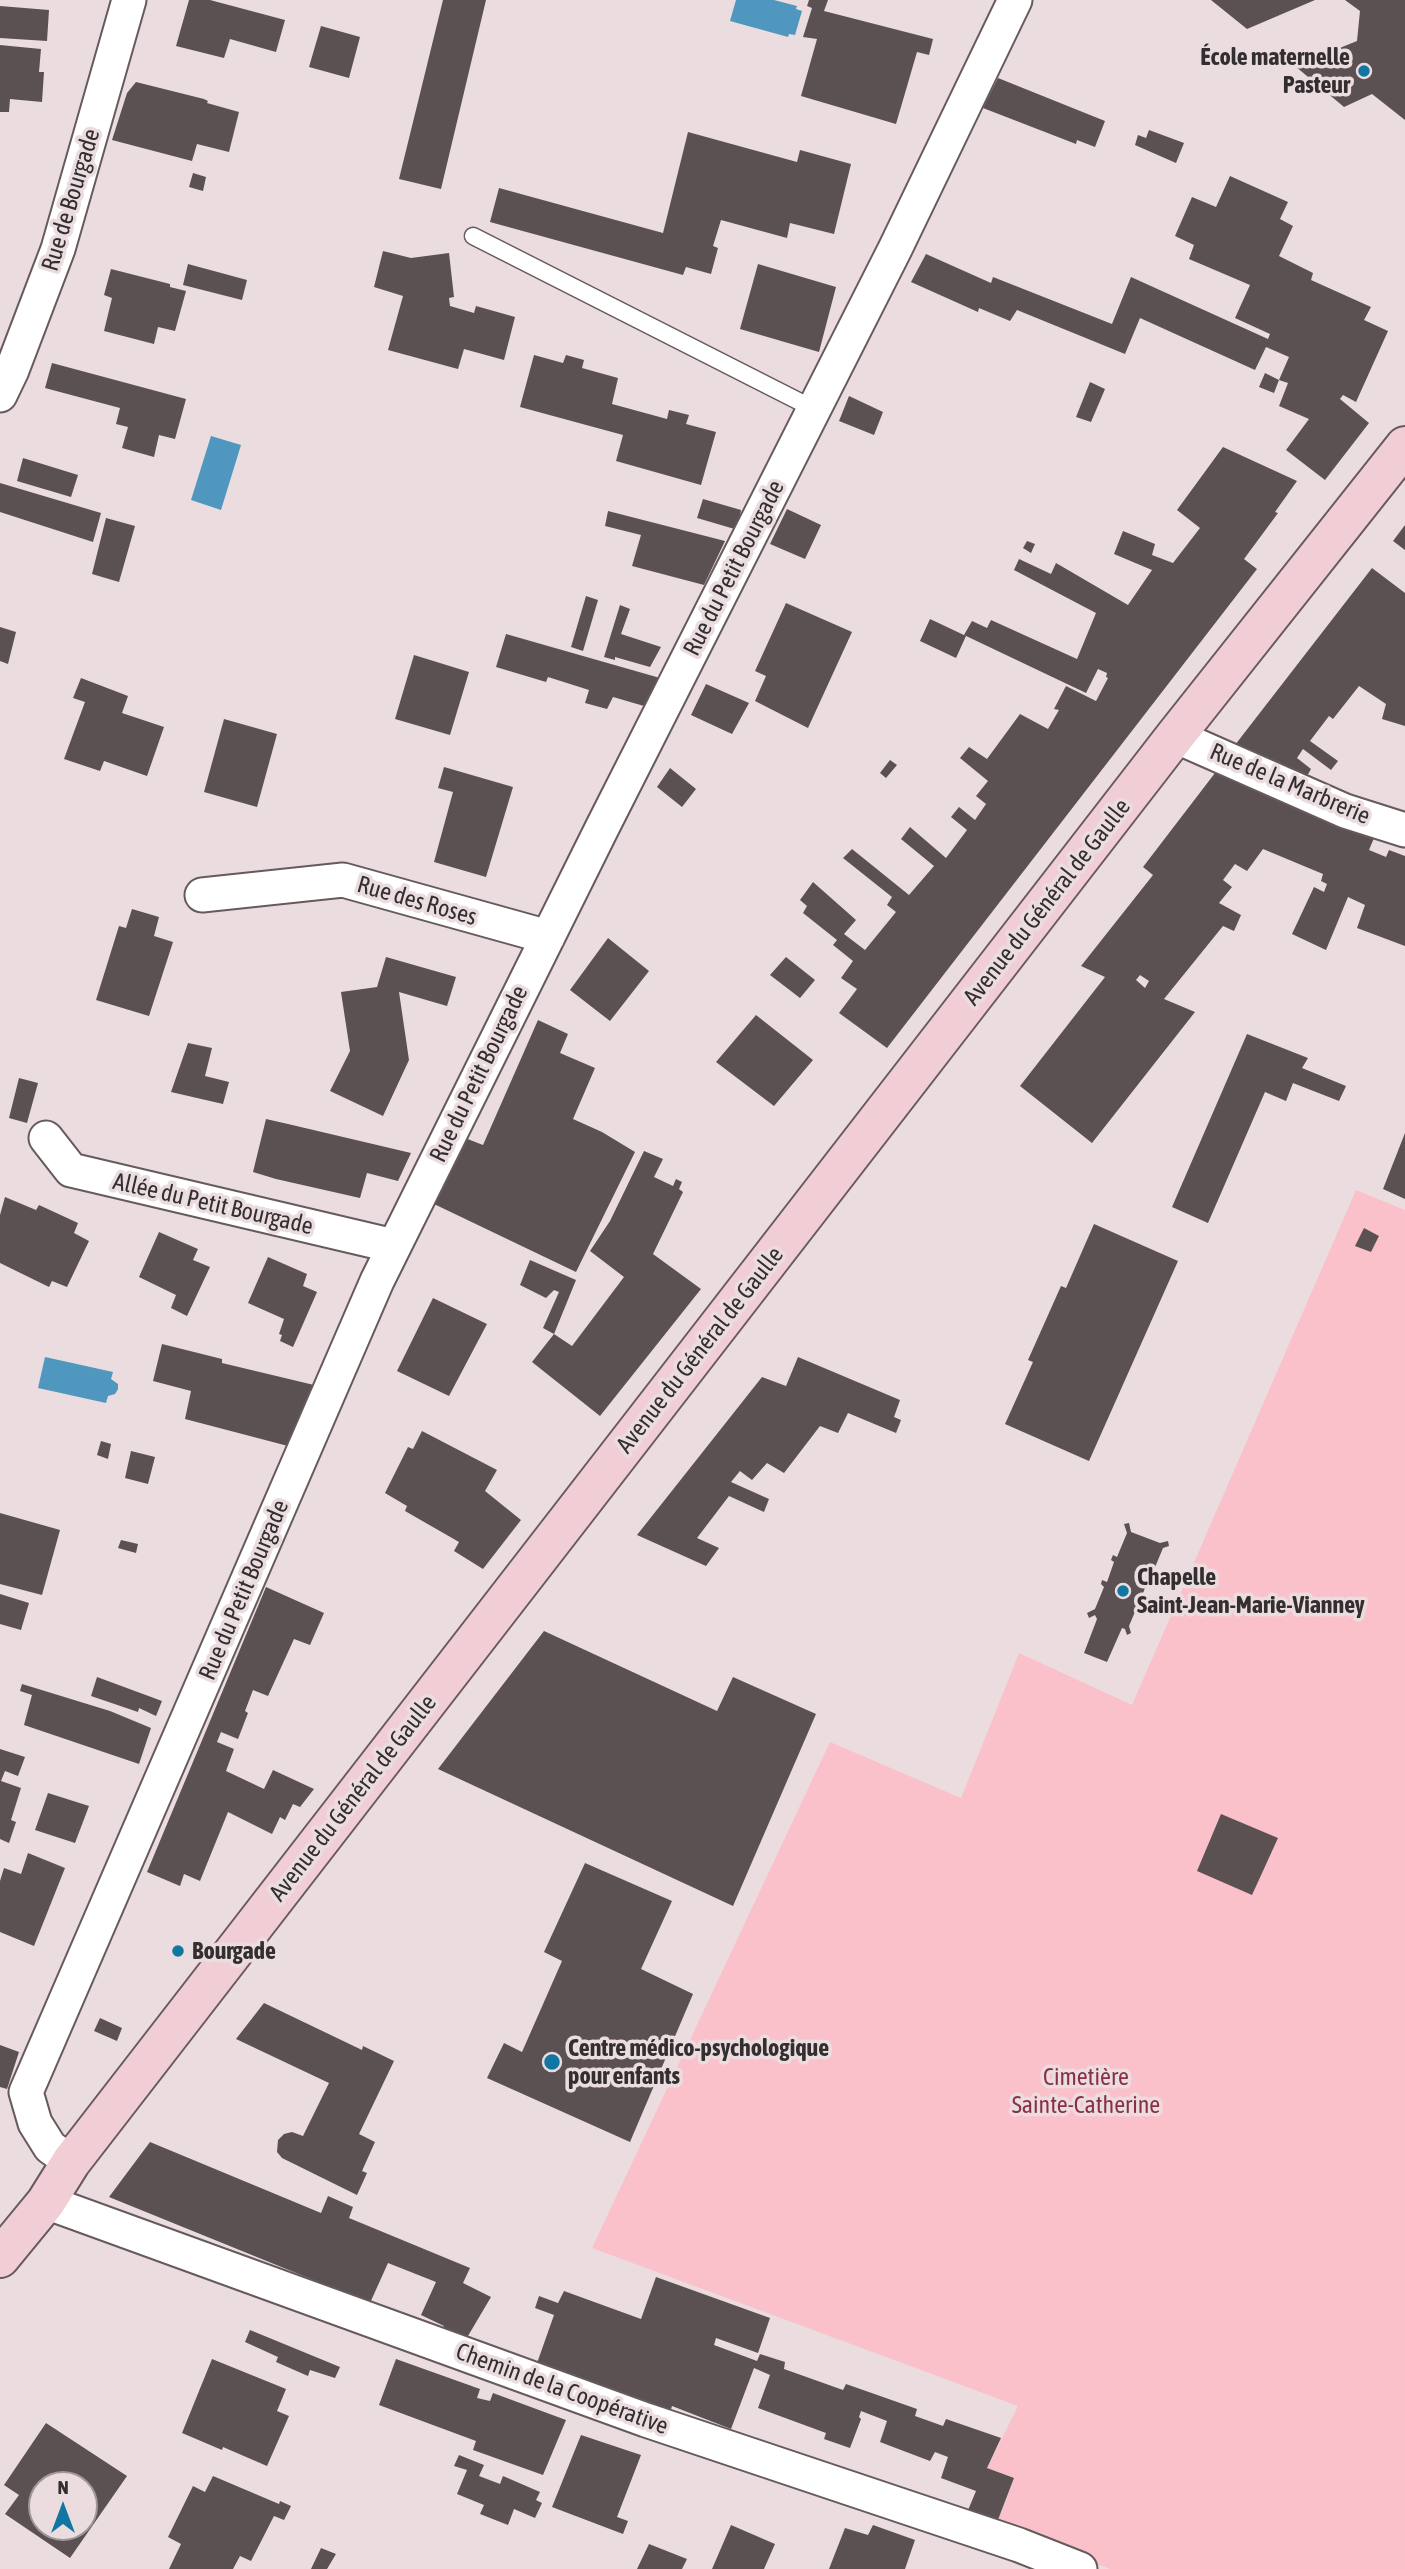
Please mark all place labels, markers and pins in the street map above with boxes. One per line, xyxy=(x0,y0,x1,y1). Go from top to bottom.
place label: École maternelle Pasteur xyxy=(1200,43,1350,99)
marker: École maternelle Pasteur xyxy=(1356,63,1372,79)
place label: Chapelle Saint-Jean-Marie-Vianney xyxy=(1137,1563,1365,1619)
marker: Chapelle Saint-Jean-Marie-Vianney xyxy=(1115,1583,1131,1599)
place label: Bourgade xyxy=(192,1937,276,1965)
marker: Bourgade xyxy=(170,1943,186,1959)
place label: Centre médico-psychologique pour enfants xyxy=(568,2034,829,2090)
marker: Centre médico-psychologique pour enfants xyxy=(542,2052,562,2072)

